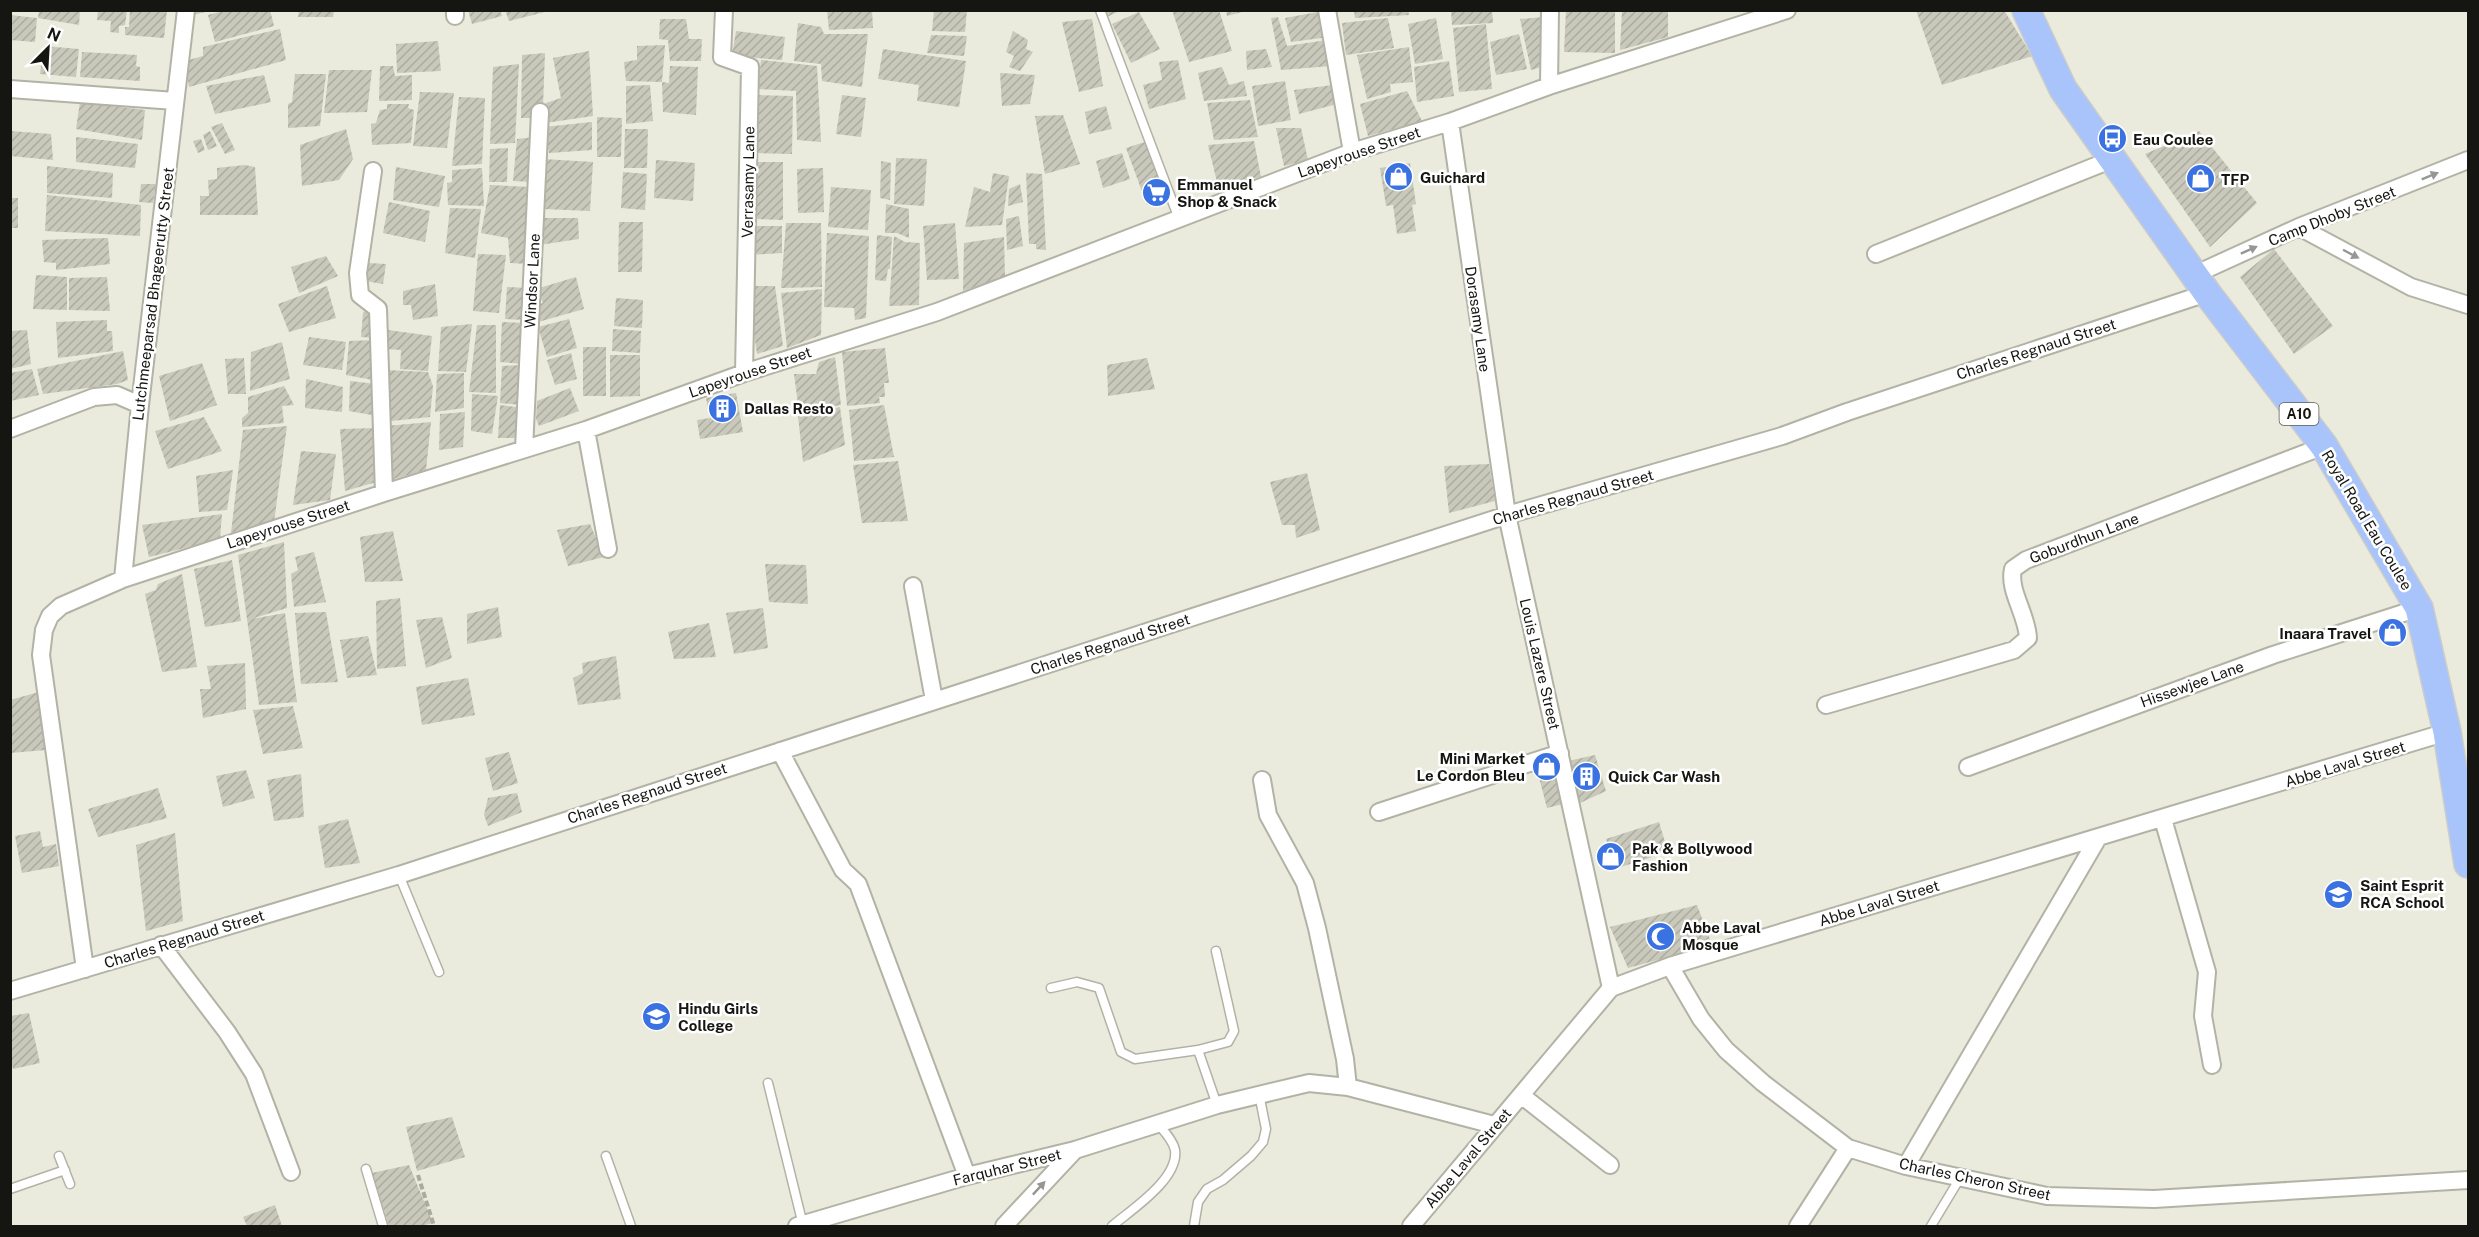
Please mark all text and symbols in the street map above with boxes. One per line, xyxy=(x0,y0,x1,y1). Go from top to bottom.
north arrow xyxy=(18,18,78,78)
text: N xyxy=(44,24,63,46)
street label: Lapeyrouse Street xyxy=(1296,123,1423,181)
bus stop icon: Eau Coulee xyxy=(2096,123,2128,155)
street label: Verrasamy Lane xyxy=(739,126,757,238)
place label: Eau Coulee xyxy=(2133,131,2213,148)
shop icon: Guichard xyxy=(1383,161,1415,193)
shop icon: TFP xyxy=(2184,163,2216,195)
street label: Lutchmeeparsad Bhageerutty Street xyxy=(129,166,177,422)
place label: Guichard xyxy=(1420,169,1485,186)
place label: TFP xyxy=(2221,171,2249,188)
one-way arrow xyxy=(2421,171,2439,181)
place label: Emmanuel Shop & Snack xyxy=(1177,176,1277,210)
supermarket icon: Emmanuel Shop & Snack xyxy=(1140,177,1172,209)
street label: Camp Dhoby Street xyxy=(2266,183,2398,249)
street label: Windsor Lane xyxy=(521,233,543,329)
one-way arrow xyxy=(2241,245,2258,254)
one-way arrow xyxy=(2342,250,2359,259)
street label: Dorasamy Lane xyxy=(1462,265,1494,373)
street label: Charles Regnaud Street xyxy=(1954,315,2118,383)
street label: Lapeyrouse Street xyxy=(687,343,814,401)
building icon: Dallas Resto xyxy=(707,392,739,424)
place label: Dallas Resto xyxy=(744,400,834,417)
road number: A10 xyxy=(2280,403,2318,425)
street label: Royal Road Eau Coulee xyxy=(2318,447,2416,593)
street label: Charles Regnaud Street xyxy=(1491,466,1656,528)
street label: Lapeyrouse Street xyxy=(224,496,352,552)
street label: Goburdhun Lane xyxy=(2027,509,2141,567)
street label: Louis Lazere Street xyxy=(1517,597,1563,732)
street label: Charles Regnaud Street xyxy=(1028,610,1192,678)
shop icon: Inaara Travel xyxy=(2377,617,2409,649)
place label: Inaara Travel xyxy=(2279,625,2372,642)
street label: Hissewjee Lane xyxy=(2138,657,2246,711)
street label: Abbe Laval Street xyxy=(2283,738,2407,790)
place label: Mini Market Le Cordon Bleu xyxy=(1417,750,1525,784)
shop icon: Mini Market Le Cordon Bleu xyxy=(1530,751,1562,783)
street label: Charles Regnaud Street xyxy=(565,759,729,827)
building icon: Quick Car Wash xyxy=(1571,760,1603,792)
place label: Quick Car Wash xyxy=(1608,768,1720,785)
place label: Pak & Bollywood Fashion xyxy=(1632,840,1752,874)
shop icon: Pak & Bollywood Fashion xyxy=(1595,841,1627,873)
street label: Abbe Laval Street xyxy=(1817,877,1941,929)
place label: Saint Esprit RCA School xyxy=(2360,877,2445,911)
school or university icon: Saint Esprit RCA School xyxy=(2323,878,2355,910)
street label: Charles Regnaud Street xyxy=(102,906,266,971)
place label: Abbe Laval Mosque xyxy=(1682,919,1761,953)
mosque icon: Abbe Laval Mosque xyxy=(1645,920,1677,952)
place label: Hindu Girls College xyxy=(678,1000,758,1034)
school or university icon: Hindu Girls College xyxy=(641,1001,673,1033)
street label: Abbe Laval Street xyxy=(1421,1105,1515,1211)
street label: Farquhar Street xyxy=(951,1145,1063,1189)
street label: Charles Cheron Street xyxy=(1898,1155,2053,1203)
one-way arrow xyxy=(1032,1181,1046,1195)

